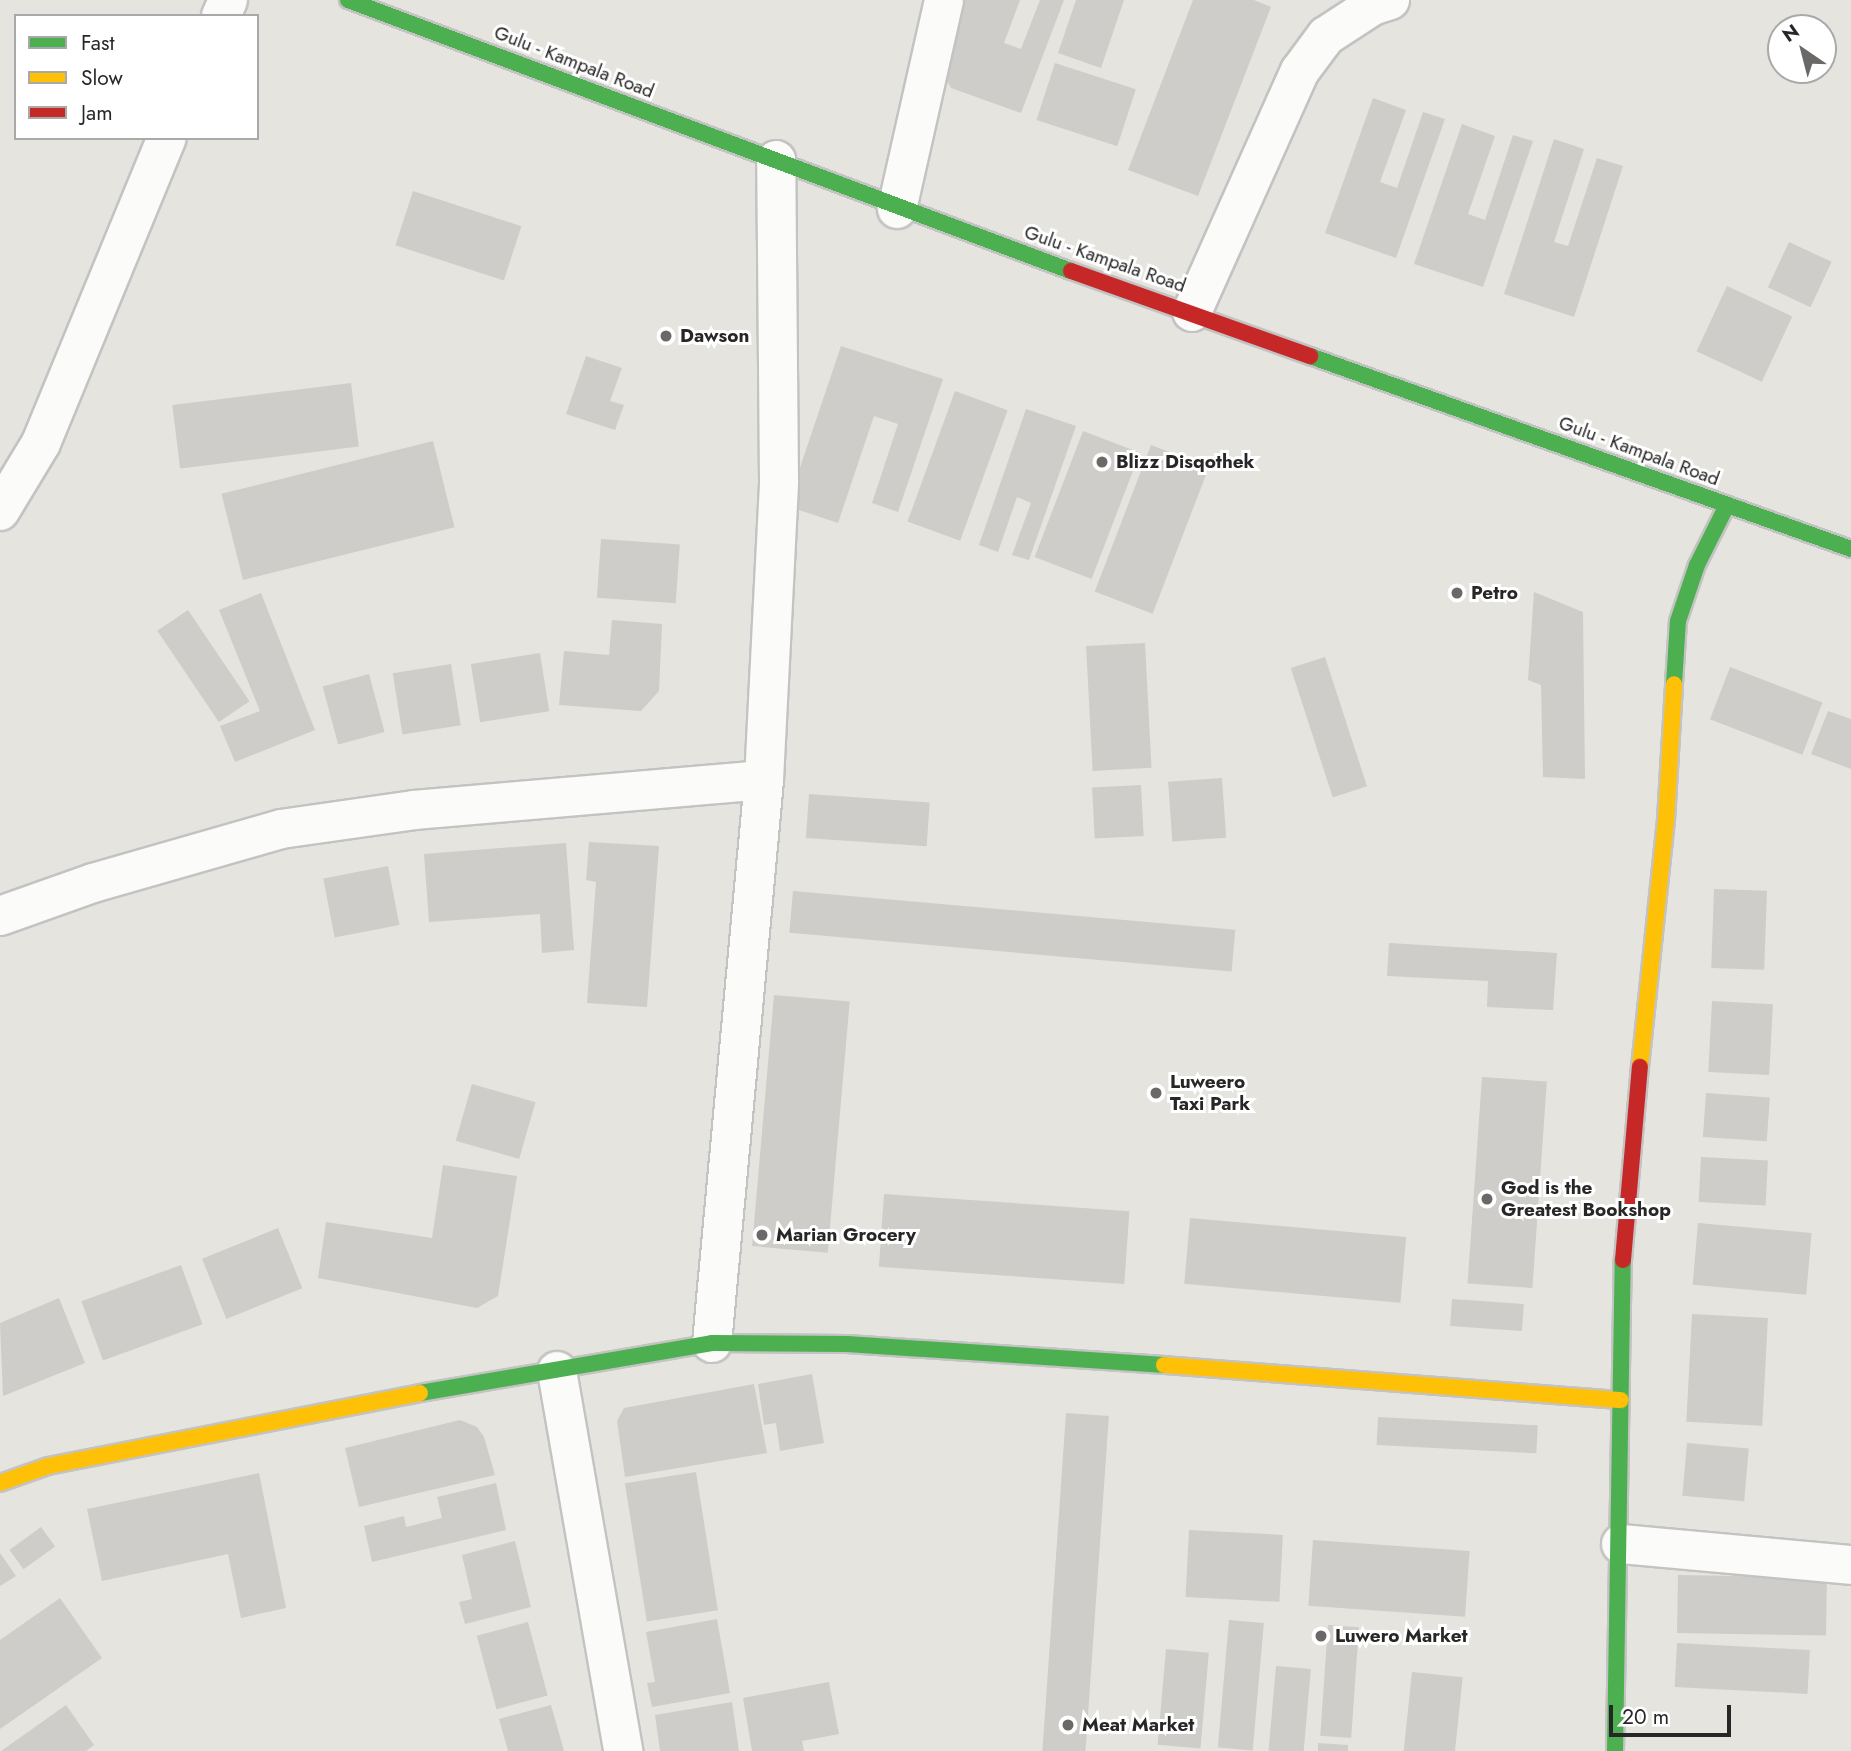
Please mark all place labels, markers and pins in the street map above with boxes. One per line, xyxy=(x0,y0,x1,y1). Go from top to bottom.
place label: Dawson xyxy=(680,325,749,347)
marker: Dawson xyxy=(658,328,674,344)
place label: Blizz Disqothek xyxy=(1116,451,1255,473)
marker: Blizz Disqothek xyxy=(1094,454,1110,470)
place label: Petro xyxy=(1471,582,1518,604)
marker: Petro xyxy=(1449,585,1465,601)
place label: Luweero Taxi Park xyxy=(1170,1071,1250,1115)
marker: Luweero Taxi Park xyxy=(1148,1085,1164,1101)
place label: God is the Greatest Bookshop xyxy=(1501,1177,1671,1221)
marker: God is the Greatest Bookshop xyxy=(1479,1191,1495,1207)
place label: Marian Grocery xyxy=(776,1224,916,1246)
marker: Marian Grocery xyxy=(754,1227,770,1243)
place label: Luwero Market xyxy=(1335,1625,1468,1647)
marker: Luwero Market xyxy=(1313,1628,1329,1644)
place label: Meat Market xyxy=(1082,1714,1194,1736)
marker: Meat Market xyxy=(1060,1717,1076,1733)

